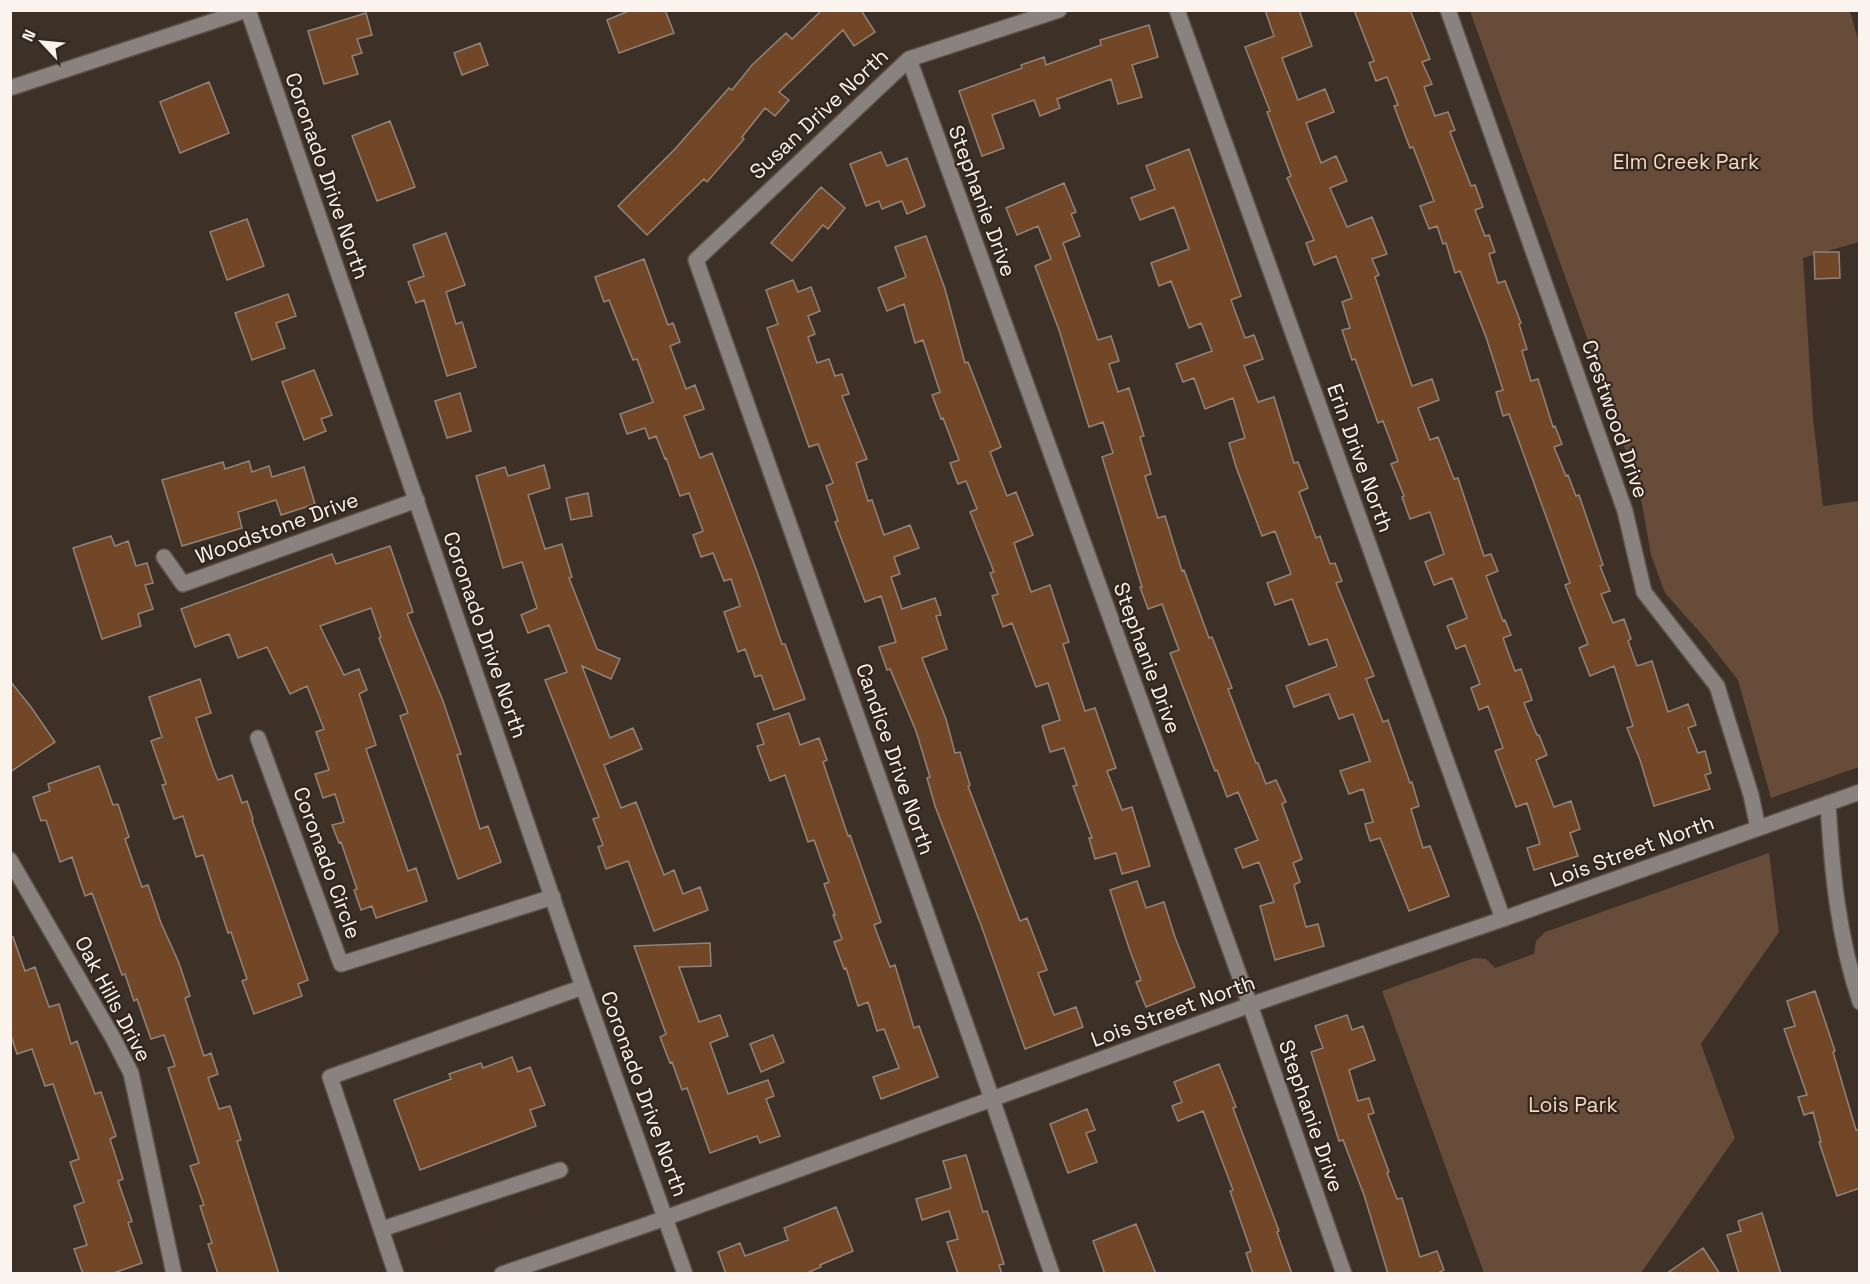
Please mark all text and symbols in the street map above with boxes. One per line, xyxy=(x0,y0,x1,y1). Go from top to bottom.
north arrow xyxy=(12,12,72,72)
text: N xyxy=(17,26,41,45)
street label: Susan Drive North xyxy=(744,42,894,185)
street label: Coronado Drive North xyxy=(279,69,376,283)
street label: Stephanie Drive xyxy=(943,121,1022,280)
park label: Elm Creek Park xyxy=(1613,148,1759,175)
street label: Crestwood Drive xyxy=(1576,336,1655,502)
street label: Erin Drive North xyxy=(1321,380,1400,536)
street label: Woodstone Drive xyxy=(192,485,362,570)
street label: Coronado Drive North xyxy=(437,528,534,742)
street label: Stephanie Drive xyxy=(1108,578,1187,737)
street label: Candice Drive North xyxy=(850,660,941,858)
street label: Coronado Circle xyxy=(287,783,367,943)
street label: Lois Street North xyxy=(1546,808,1718,893)
street label: Oak Hills Drive xyxy=(69,931,158,1066)
street label: Lois Street North xyxy=(1087,968,1259,1053)
street label: Coronado Drive North xyxy=(595,987,694,1200)
street label: Stephanie Drive xyxy=(1273,1036,1350,1196)
park label: Lois Park xyxy=(1528,1091,1618,1118)

